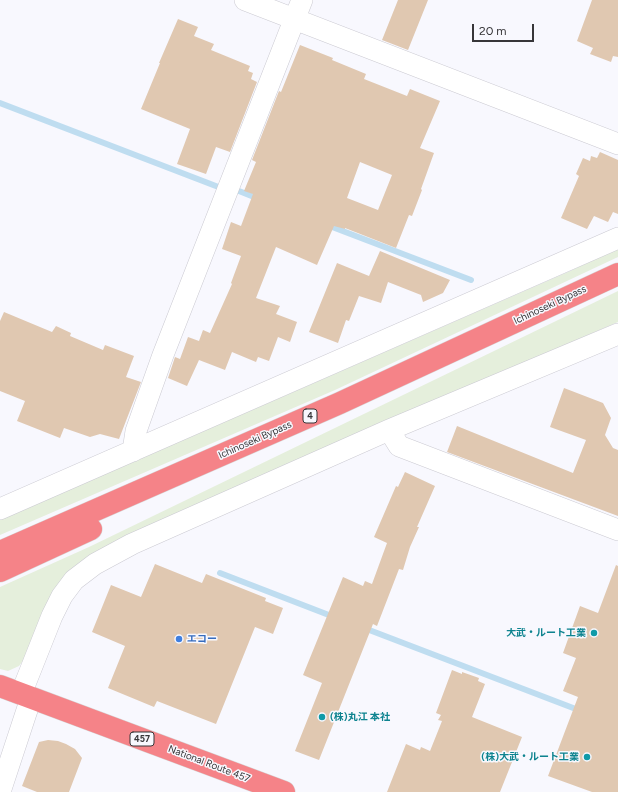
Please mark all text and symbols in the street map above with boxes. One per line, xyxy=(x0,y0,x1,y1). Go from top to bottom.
scale bar xyxy=(474,16,536,42)
text: 20 m xyxy=(479,24,507,38)
street label: Ichinoseki Bypass xyxy=(512,283,588,327)
road number: 4 xyxy=(303,409,317,423)
street label: Ichinoseki Bypass xyxy=(217,418,293,462)
place label: 大武・ルート工業 xyxy=(506,627,586,639)
marker: 大武・ルート工業 xyxy=(589,628,599,638)
place label: エコー xyxy=(187,633,217,645)
marker: エコー xyxy=(174,634,184,644)
place label: (株)丸江 本社 xyxy=(330,711,390,723)
marker: (株)丸江 本社 xyxy=(317,712,327,722)
road number: 457 xyxy=(130,732,154,746)
street label: National Route 457 xyxy=(166,743,252,785)
place label: (株)大武・ルート工業 xyxy=(481,751,579,763)
marker: (株)大武・ルート工業 xyxy=(582,752,592,762)

